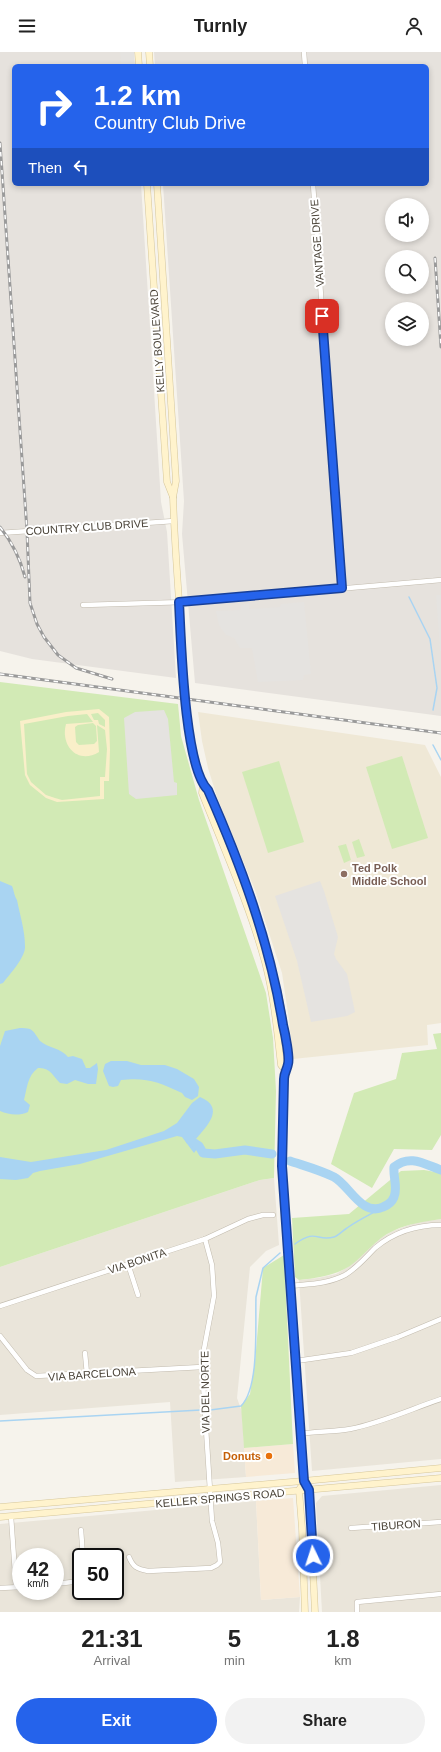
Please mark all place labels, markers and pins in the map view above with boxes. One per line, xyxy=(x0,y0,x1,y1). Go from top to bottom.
pin xyxy=(305,299,339,333)
place label: Ted Polk Middle School xyxy=(352,862,427,887)
marker: Ted Polk Middle School xyxy=(339,869,349,879)
place label: Donuts xyxy=(223,1450,261,1462)
marker: Donuts xyxy=(264,1451,274,1461)

